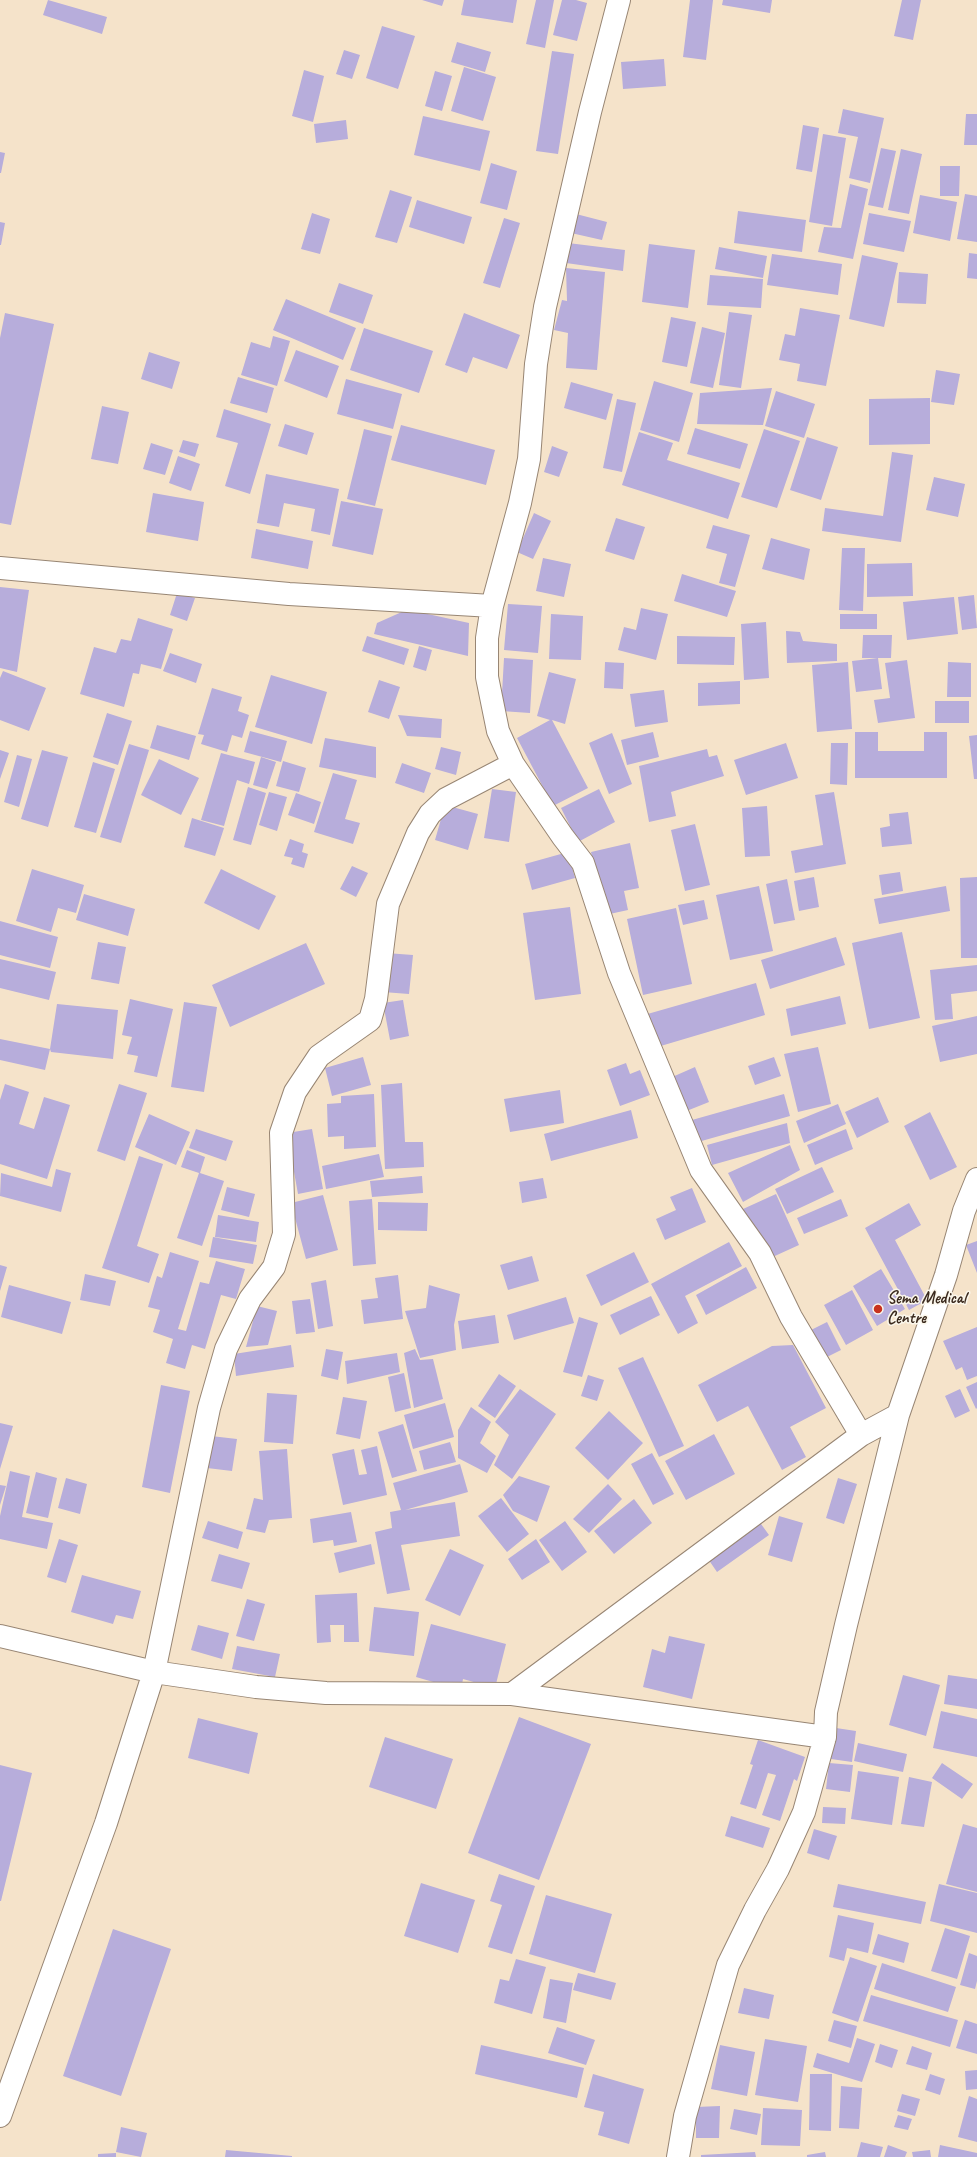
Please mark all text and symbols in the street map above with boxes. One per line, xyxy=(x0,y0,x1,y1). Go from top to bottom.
place label: Sema Medical Centre xyxy=(887,1289,966,1329)
marker: Sema Medical Centre xyxy=(872,1303,884,1315)

